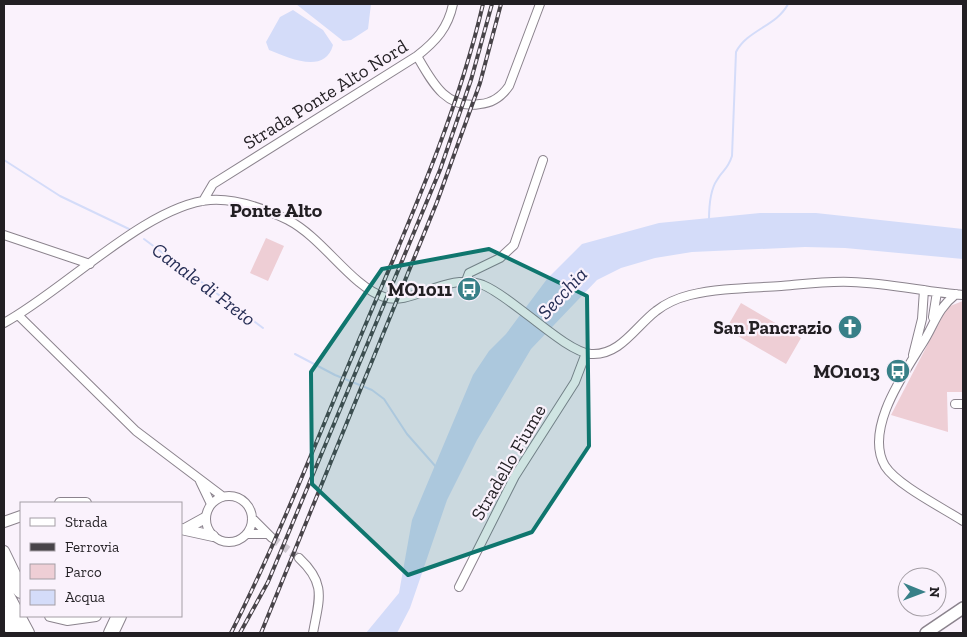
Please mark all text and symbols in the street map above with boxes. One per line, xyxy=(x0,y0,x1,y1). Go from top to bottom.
street label: Strada Ponte Alto Nord xyxy=(239,34,412,154)
district label: Ponte Alto xyxy=(230,198,323,222)
water label: Canale di Freto xyxy=(147,237,261,331)
water label: Secchia xyxy=(532,262,592,324)
bus stop icon: MO1011 xyxy=(456,276,482,302)
place label: MO1011 xyxy=(388,278,452,301)
church icon: San Pancrazio xyxy=(837,314,863,340)
place label: San Pancrazio xyxy=(713,316,832,339)
bus stop icon: MO1013 xyxy=(885,358,911,384)
place label: MO1013 xyxy=(813,360,880,383)
street label: Stradello Fiume xyxy=(466,400,551,524)
legend xyxy=(20,502,182,617)
text: Strada xyxy=(65,513,108,531)
text: Ferrovia xyxy=(65,538,119,556)
text: Parco xyxy=(65,563,102,581)
north arrow xyxy=(897,567,947,617)
text: N xyxy=(926,587,943,598)
text: Acqua xyxy=(65,588,105,606)

